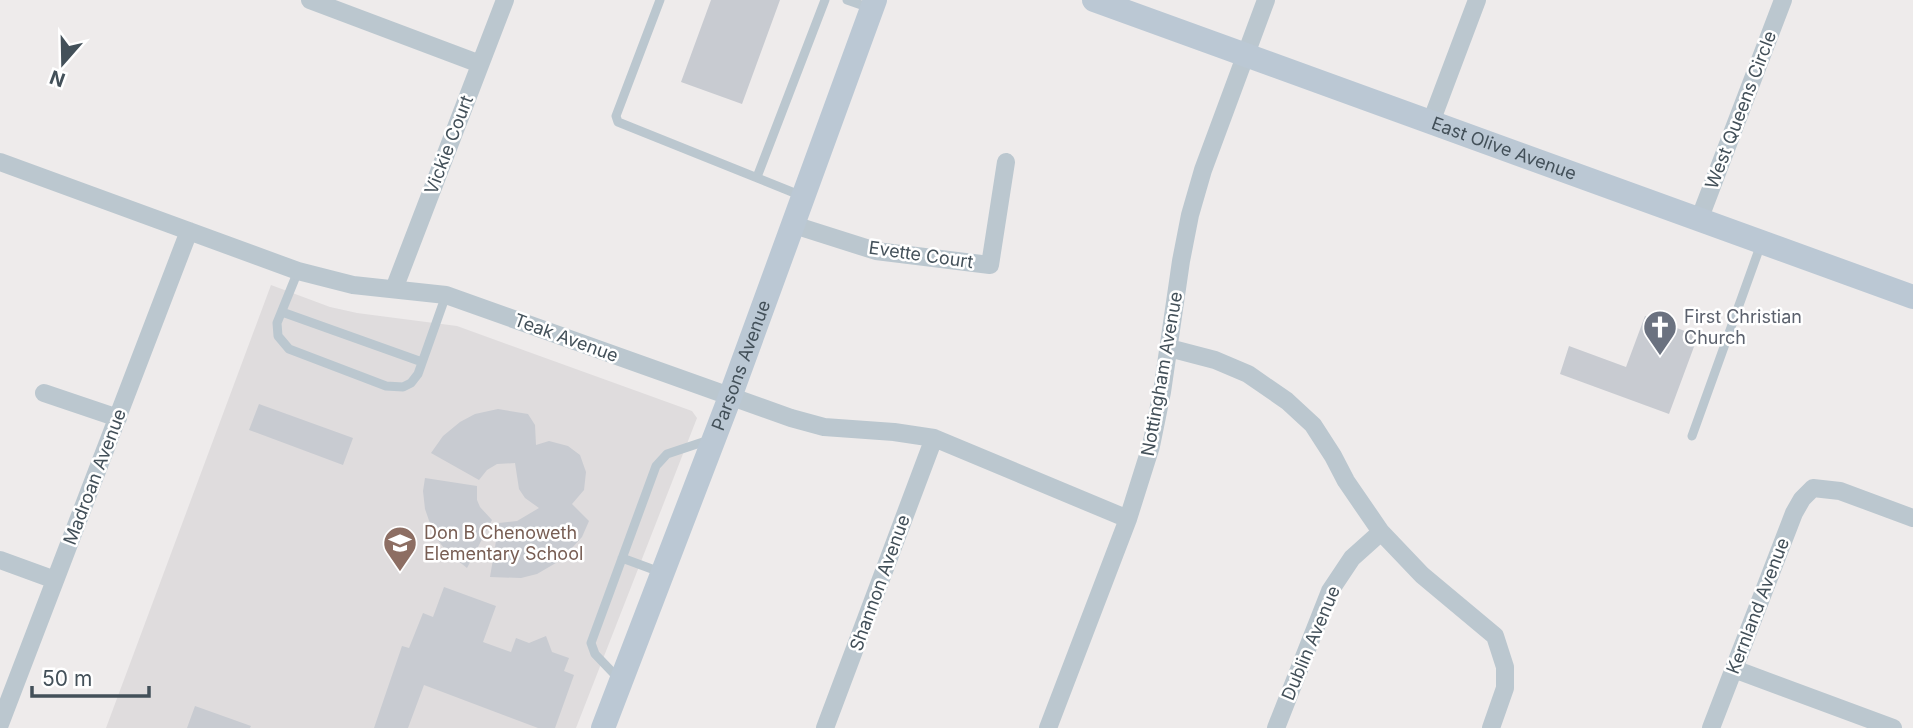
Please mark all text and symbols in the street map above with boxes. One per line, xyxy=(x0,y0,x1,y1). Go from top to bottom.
north arrow xyxy=(28,28,98,98)
street label: West Queens Circle xyxy=(1701,28,1780,192)
text: N xyxy=(47,65,68,92)
street label: Vickie Court xyxy=(420,92,477,197)
street label: East Olive Avenue xyxy=(1429,112,1579,184)
street label: Evette Court xyxy=(867,237,975,272)
street label: Nottingham Avenue xyxy=(1137,290,1186,458)
street label: Parsons Avenue xyxy=(707,297,774,433)
place label: First Christian Church xyxy=(1684,306,1802,348)
church icon: First Christian Church xyxy=(1641,308,1679,357)
street label: Teak Avenue xyxy=(511,309,621,366)
street label: Madroan Avenue xyxy=(59,406,130,548)
street label: Shannon Avenue xyxy=(845,512,914,654)
place label: Don B Chenoweth Elementary School xyxy=(424,522,583,564)
school or university icon: Don B Chenoweth Elementary School xyxy=(381,524,419,573)
street label: Kernland Avenue xyxy=(1722,535,1793,677)
street label: Dublin Avenue xyxy=(1277,582,1344,703)
scale bar xyxy=(32,654,149,698)
text: 50 m xyxy=(42,666,92,691)

